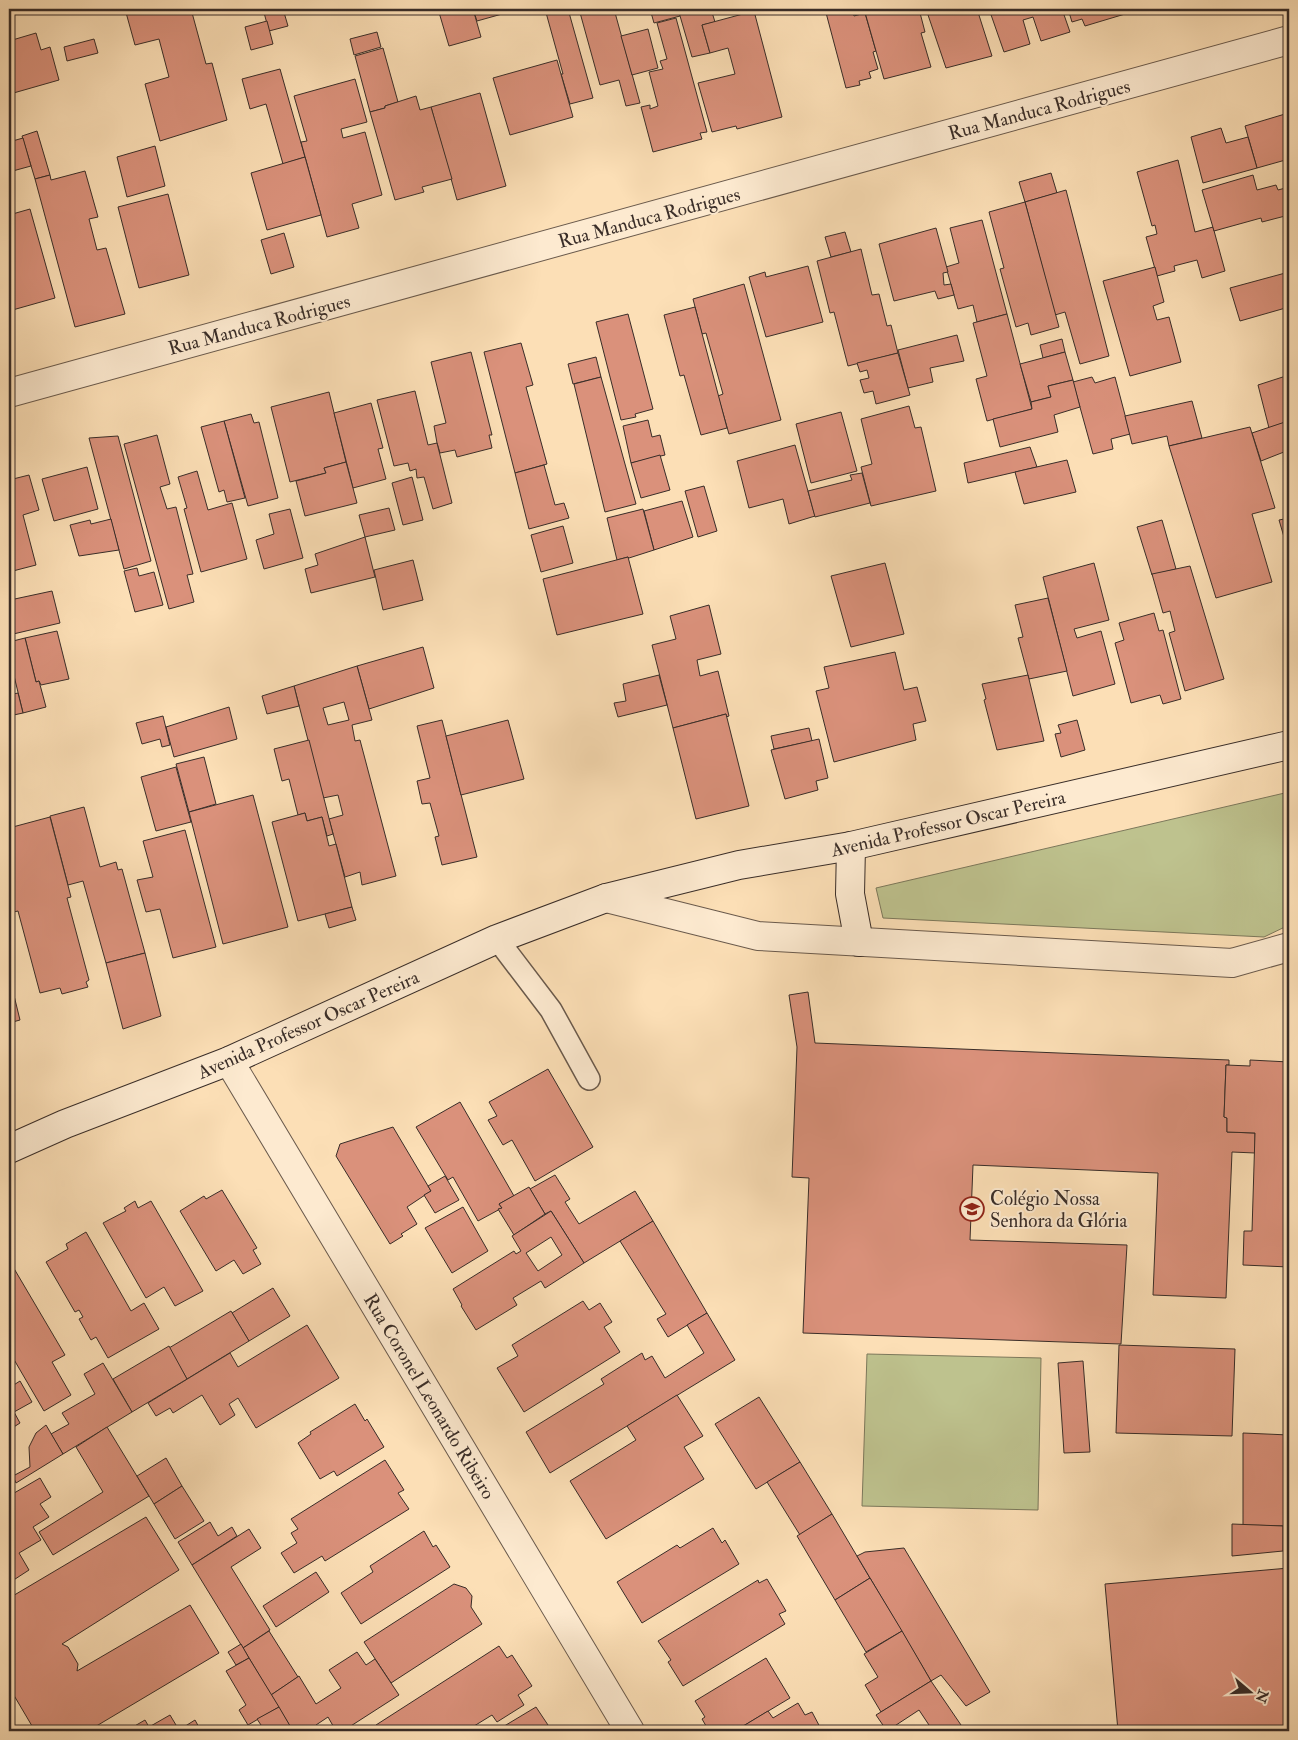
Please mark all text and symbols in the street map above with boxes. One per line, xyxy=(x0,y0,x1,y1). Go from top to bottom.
street label: Rua Manduca Rodrigues xyxy=(946,74,1133,146)
street label: Rua Manduca Rodrigues xyxy=(556,182,743,254)
street label: Rua Manduca Rodrigues xyxy=(166,289,353,361)
street label: Avenida Professor Oscar Pereira xyxy=(828,785,1068,863)
street label: Avenida Professor Oscar Pereira xyxy=(193,965,423,1085)
place label: Colégio Nossa Senhora da Glória xyxy=(990,1187,1127,1233)
school or university icon: Colégio Nossa Senhora da Glória xyxy=(959,1196,985,1222)
street label: Rua Coronel Leonardo Ribeiro xyxy=(358,1289,500,1504)
north arrow xyxy=(1226,1668,1276,1718)
text: N xyxy=(1252,1686,1272,1705)

